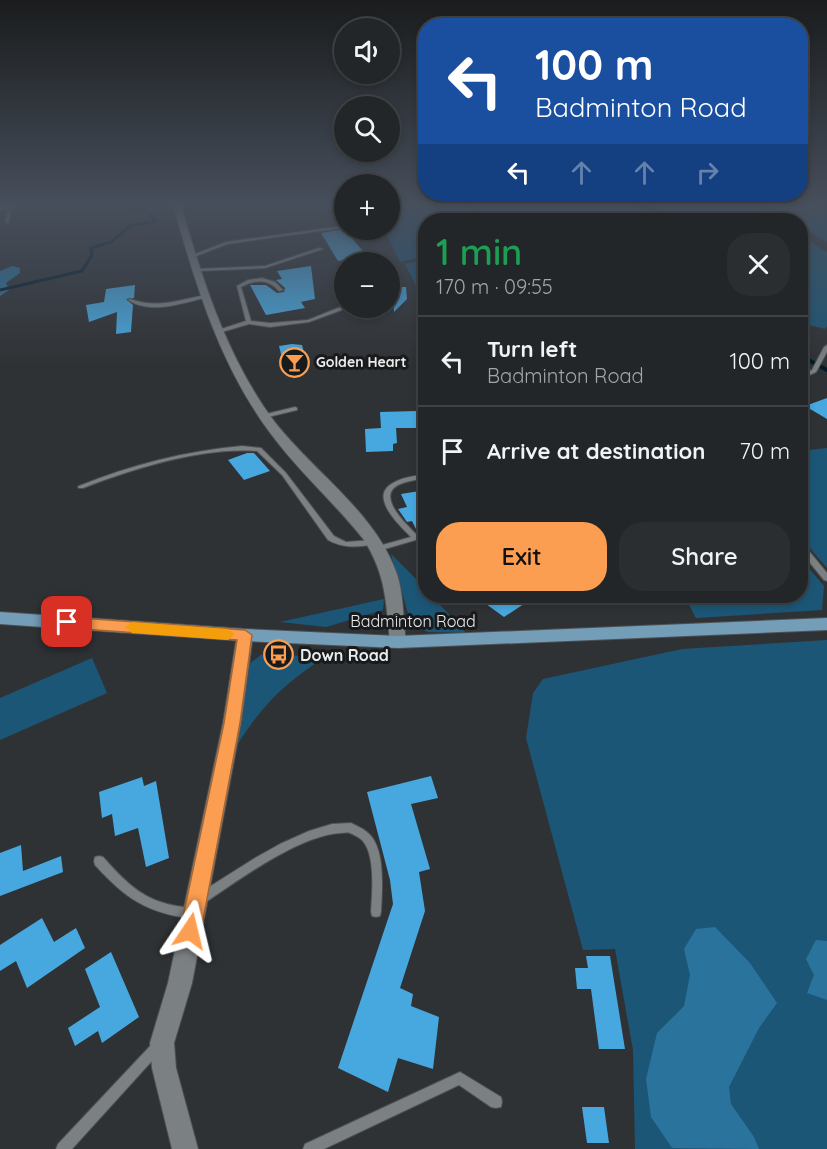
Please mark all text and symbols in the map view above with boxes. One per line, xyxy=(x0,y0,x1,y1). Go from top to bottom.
map controls xyxy=(334,18,400,318)
button: sound xyxy=(334,18,400,84)
text: 100 m xyxy=(535,38,653,91)
icon: left xyxy=(436,42,514,120)
text: Badminton Road xyxy=(535,90,747,124)
button: search xyxy=(334,96,400,162)
icon: left xyxy=(502,156,535,189)
icon: ahead xyxy=(565,156,598,189)
icon: ahead xyxy=(628,156,661,189)
icon: right xyxy=(691,156,724,189)
button: + xyxy=(334,174,400,240)
text: 1 min xyxy=(436,229,522,274)
button: close xyxy=(727,233,790,296)
button: − xyxy=(334,252,400,318)
text: 170 m · 09:55 xyxy=(436,274,553,299)
text: Turn left xyxy=(487,335,577,363)
icon: left xyxy=(436,345,469,378)
bar icon: Golden Heart xyxy=(279,346,311,378)
text: 100 m xyxy=(730,347,790,375)
place label: Golden Heart xyxy=(316,353,407,371)
text: Badminton Road xyxy=(487,363,644,388)
icon: arrive xyxy=(436,435,469,468)
text: Arrive at destination xyxy=(487,437,705,465)
text: 70 m xyxy=(740,437,790,465)
button: Exit xyxy=(436,522,607,591)
button: Share xyxy=(619,522,790,591)
pin xyxy=(41,596,92,647)
icon: arrive xyxy=(50,605,83,638)
street label: Badminton Road xyxy=(350,611,476,631)
bus stop icon: Down Road xyxy=(263,639,295,671)
place label: Down Road xyxy=(300,645,389,665)
position arrow xyxy=(158,899,222,963)

